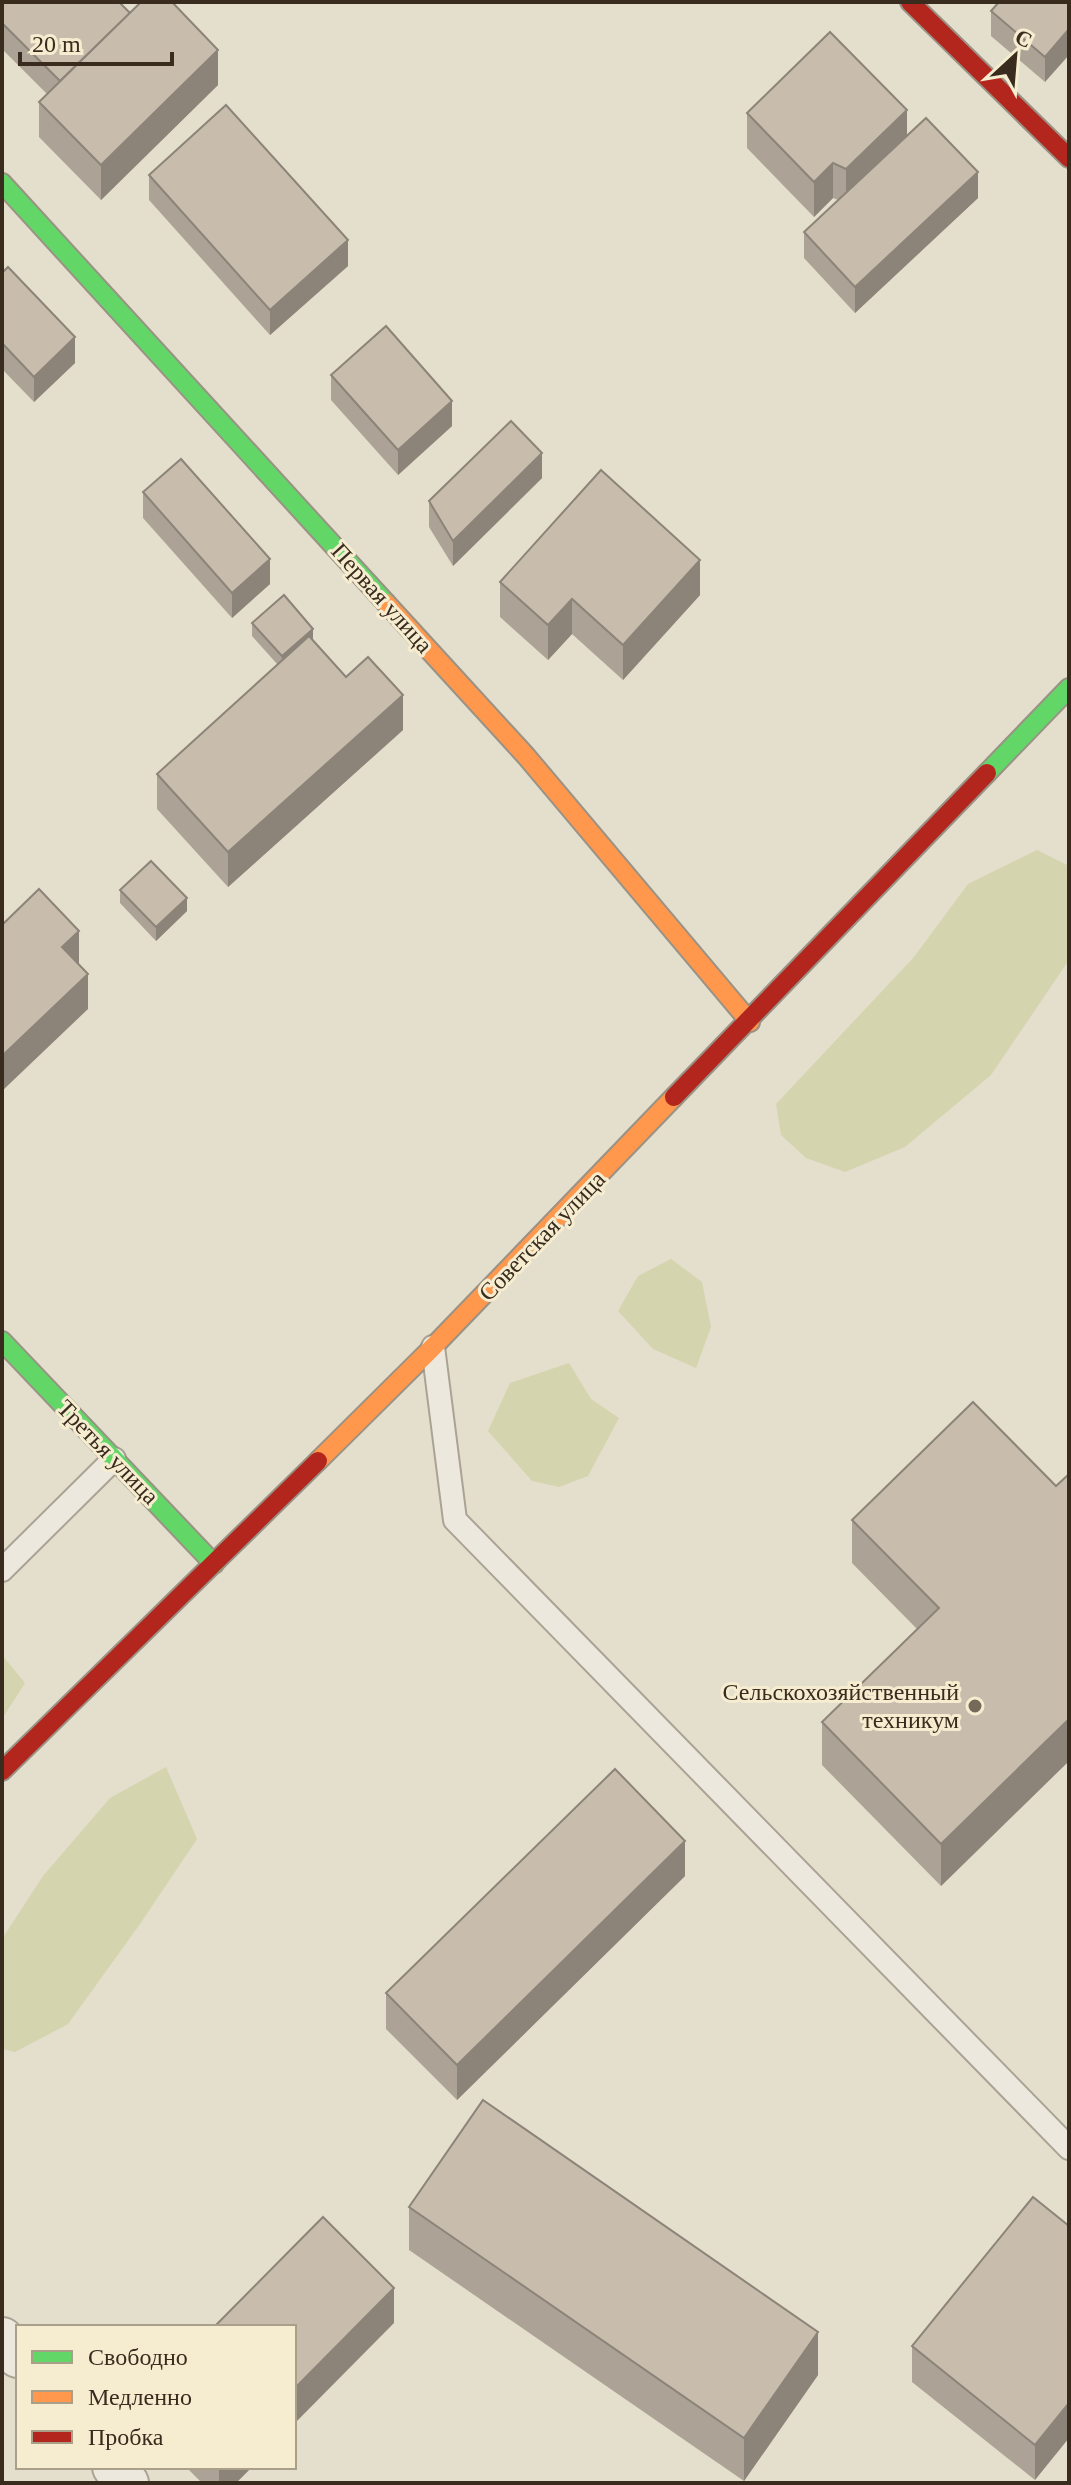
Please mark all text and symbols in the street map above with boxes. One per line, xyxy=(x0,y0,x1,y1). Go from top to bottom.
scale bar xyxy=(20,16,172,66)
north arrow xyxy=(975,16,1055,96)
text: С xyxy=(1011,24,1036,53)
text: 20 m xyxy=(32,31,81,57)
street label: Первая улица xyxy=(326,538,438,658)
street label: Советская улица xyxy=(474,1166,610,1306)
street label: Третья улица xyxy=(52,1395,164,1510)
place label: Сельскохозяйственный техникум xyxy=(723,1679,959,1733)
marker: Сельскохозяйственный техникум xyxy=(966,1697,984,1715)
legend xyxy=(16,2325,296,2469)
text: Свободно xyxy=(88,2344,188,2370)
text: Медленно xyxy=(88,2384,192,2410)
text: Пробка xyxy=(88,2424,164,2450)

